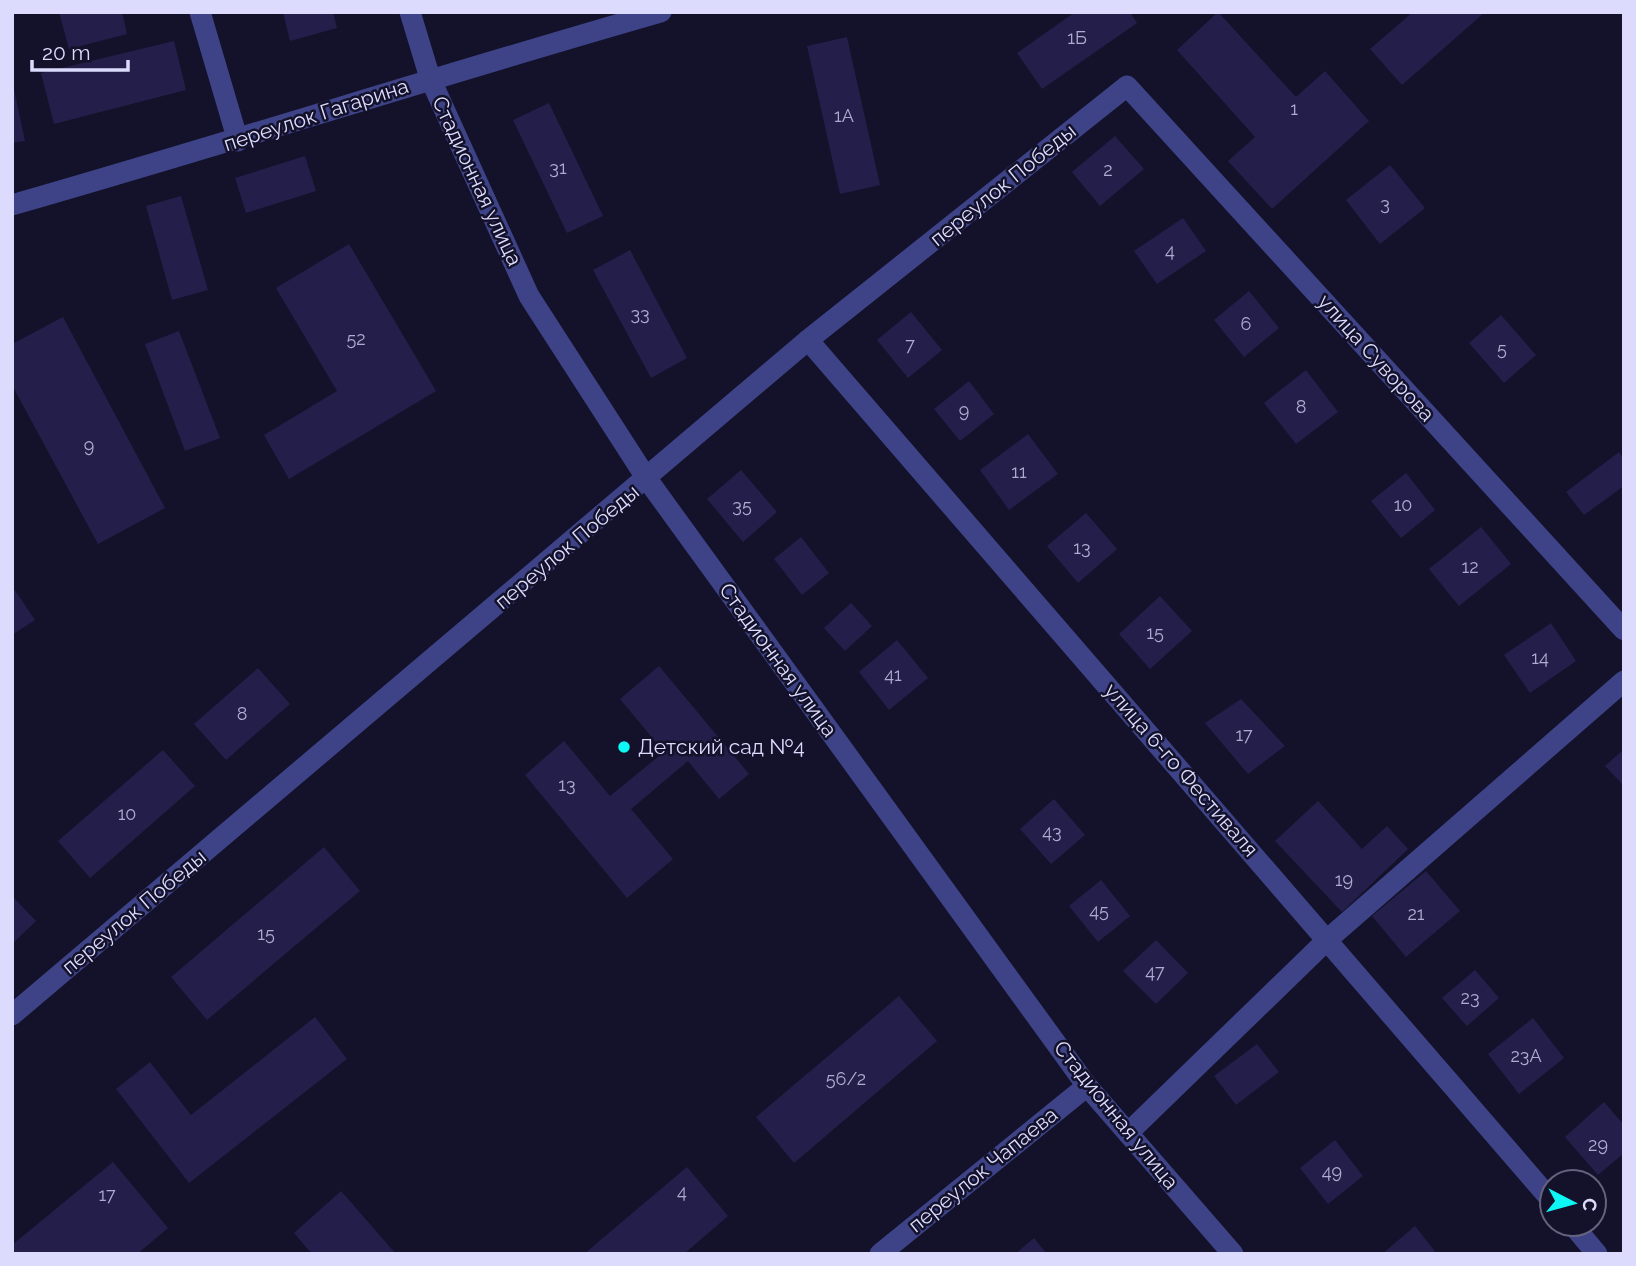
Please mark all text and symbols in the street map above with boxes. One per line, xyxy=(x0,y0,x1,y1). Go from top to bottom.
house number: 1Б xyxy=(1067,27,1087,48)
scale bar xyxy=(32,28,128,72)
text: 20 m xyxy=(42,40,90,65)
street label: переулок Гагарина xyxy=(220,73,411,156)
street label: Стадионная улица xyxy=(427,92,528,269)
house number: 1 xyxy=(1290,98,1298,119)
house number: 1А xyxy=(834,105,854,126)
street label: переулок Победы xyxy=(925,118,1081,251)
house number: 31 xyxy=(549,157,567,178)
house number: 2 xyxy=(1103,159,1113,180)
house number: 3 xyxy=(1380,193,1390,214)
house number: 4 xyxy=(1165,240,1175,261)
street label: улица Суворова xyxy=(1313,289,1440,426)
house number: 33 xyxy=(630,303,650,324)
house number: 6 xyxy=(1241,313,1252,334)
house number: 52 xyxy=(346,328,366,349)
house number: 7 xyxy=(905,334,915,355)
house number: 5 xyxy=(1497,338,1507,359)
house number: 8 xyxy=(1296,396,1306,417)
house number: 9 xyxy=(959,400,969,421)
house number: 9 xyxy=(84,435,94,456)
house number: 11 xyxy=(1011,461,1027,482)
street label: переулок Победы xyxy=(490,479,644,614)
house number: 10 xyxy=(1394,494,1412,515)
house number: 35 xyxy=(732,495,752,516)
house number: 13 xyxy=(1073,537,1091,558)
house number: 12 xyxy=(1461,556,1479,577)
street label: Стадионная улица xyxy=(714,578,843,741)
house number: 15 xyxy=(1146,622,1164,643)
house number: 14 xyxy=(1531,647,1549,668)
house number: 41 xyxy=(884,664,902,685)
street label: улица 6-го Фестиваля xyxy=(1099,678,1263,861)
house number: 8 xyxy=(237,703,247,724)
house number: 17 xyxy=(1235,724,1253,745)
place label: Детский сад №4 xyxy=(638,734,805,759)
marker: Детский сад №4 xyxy=(616,739,632,755)
house number: 13 xyxy=(558,774,576,795)
house number: 10 xyxy=(118,803,136,824)
house number: 43 xyxy=(1042,821,1062,842)
street label: переулок Победы xyxy=(57,844,211,979)
house number: 19 xyxy=(1335,869,1353,890)
house number: 45 xyxy=(1089,900,1109,921)
house number: 21 xyxy=(1407,903,1425,924)
house number: 15 xyxy=(257,923,275,944)
house number: 47 xyxy=(1145,961,1165,982)
house number: 23 xyxy=(1461,987,1480,1008)
street label: Стадионная улица xyxy=(1049,1035,1184,1194)
house number: 23А xyxy=(1510,1045,1542,1066)
house number: 56/2 xyxy=(826,1068,866,1089)
street label: переулок Чапаева xyxy=(903,1102,1062,1237)
house number: 29 xyxy=(1588,1134,1608,1155)
house number: 49 xyxy=(1322,1161,1342,1182)
north arrow xyxy=(1538,1168,1608,1238)
house number: 4 xyxy=(677,1181,687,1202)
house number: 17 xyxy=(98,1184,116,1205)
text: С xyxy=(1578,1197,1602,1212)

